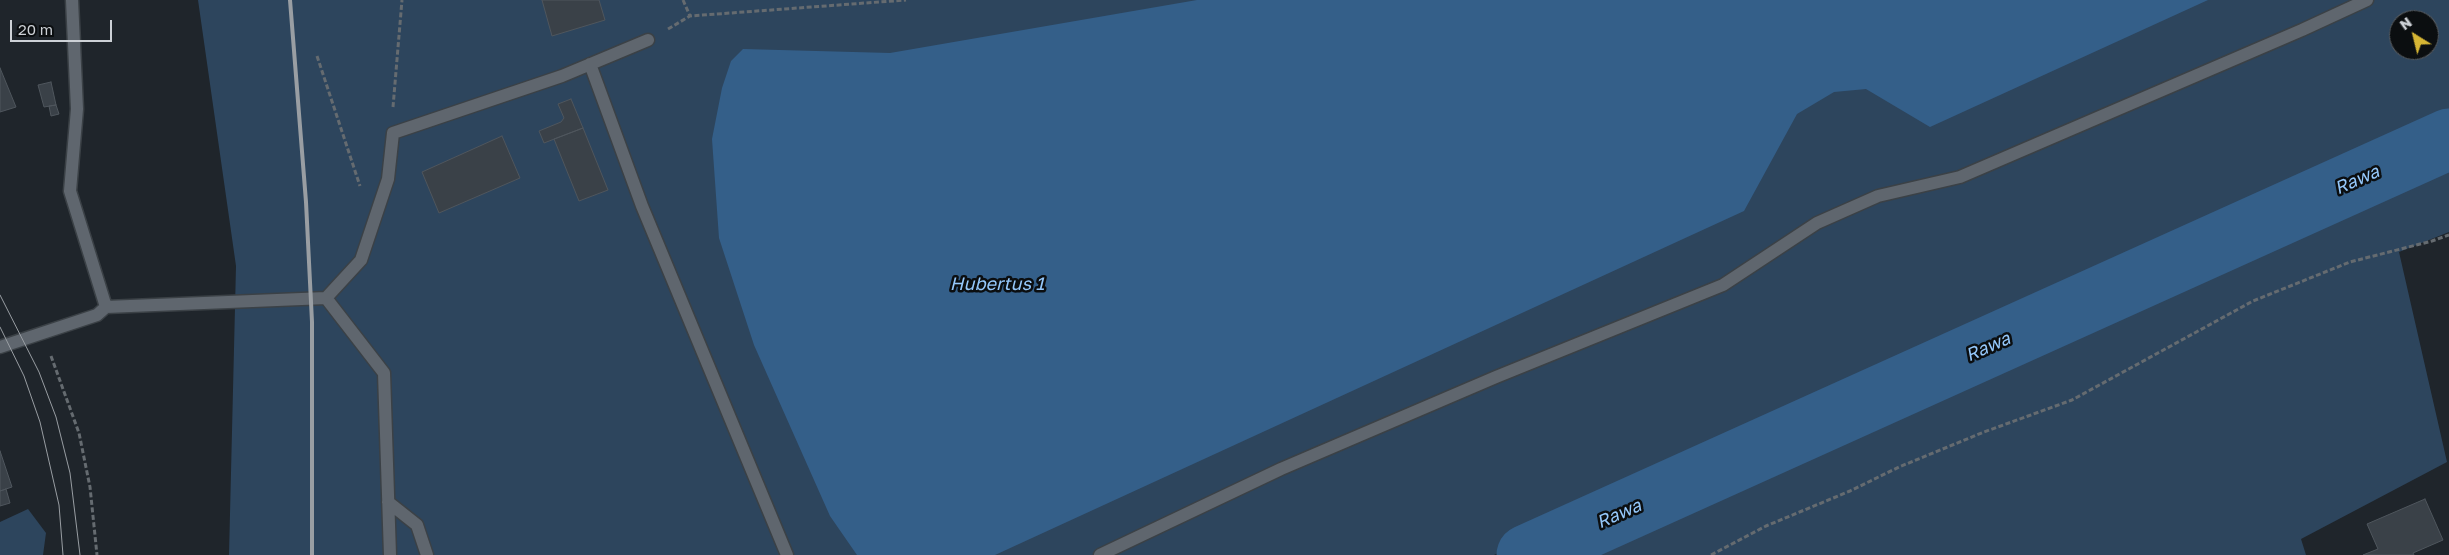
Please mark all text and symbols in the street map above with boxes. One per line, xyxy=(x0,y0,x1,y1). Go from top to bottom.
scale bar xyxy=(12,10,115,42)
north arrow xyxy=(2389,10,2439,60)
text: N xyxy=(2396,13,2415,33)
text: 20 m xyxy=(18,20,53,38)
water label: Rawa xyxy=(2331,161,2383,199)
water label: Hubertus 1 xyxy=(950,273,1044,295)
water label: Rawa xyxy=(1962,328,2014,366)
water label: Rawa xyxy=(1593,495,1645,533)

